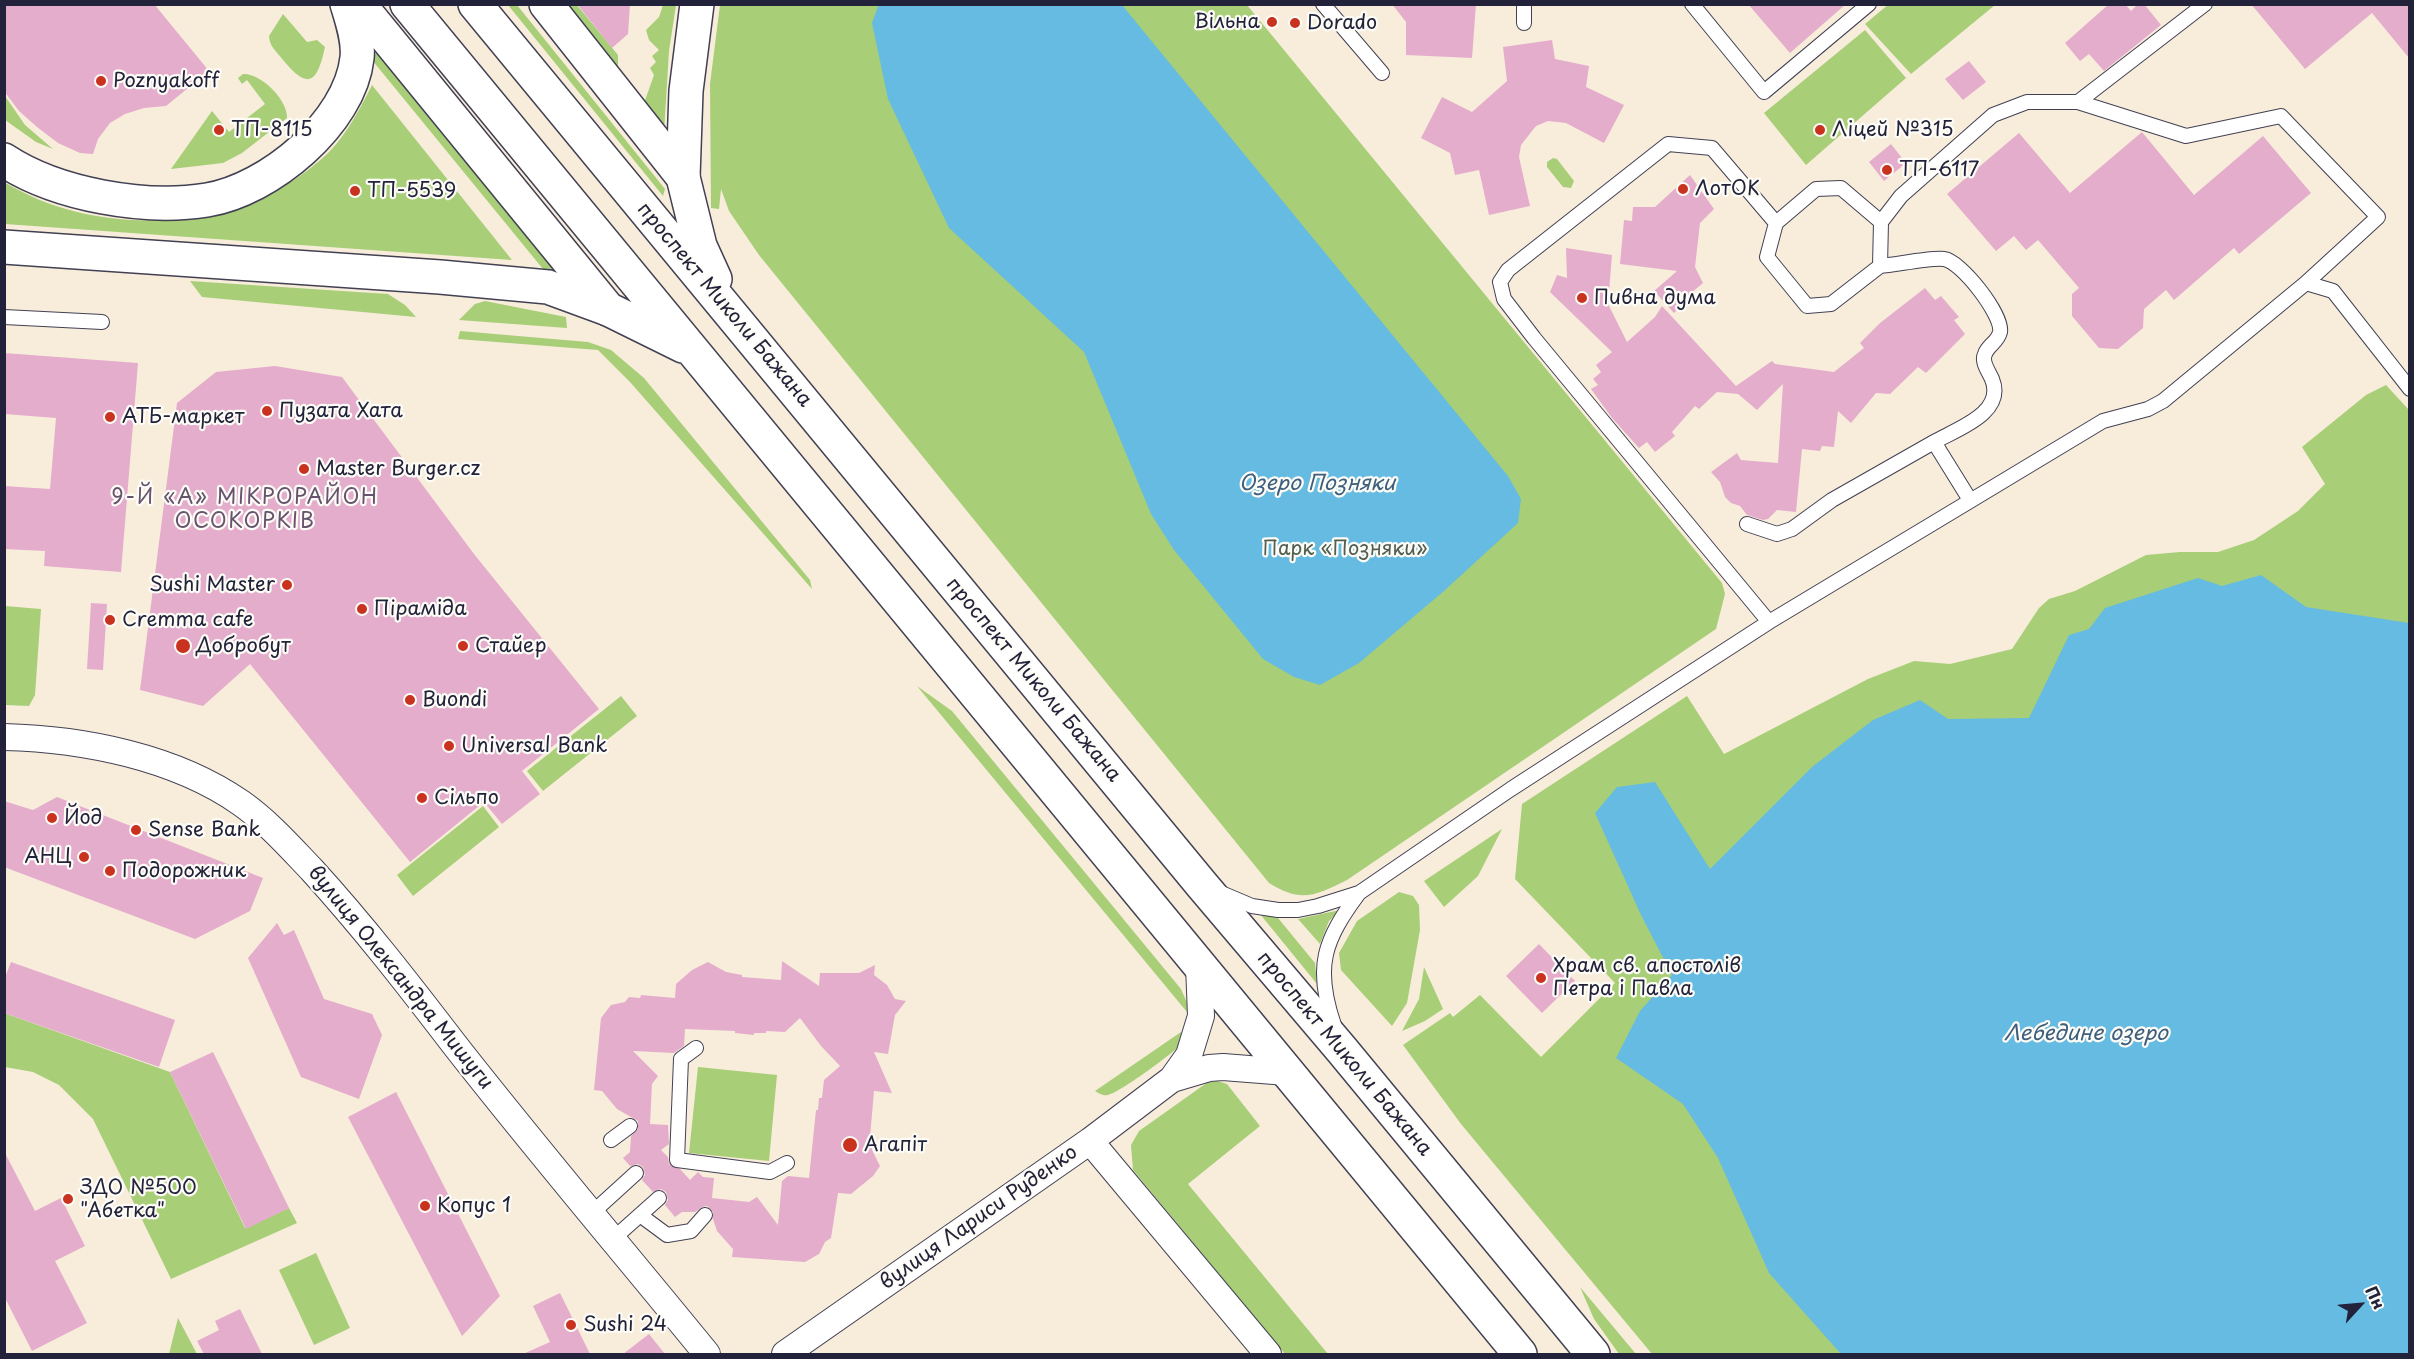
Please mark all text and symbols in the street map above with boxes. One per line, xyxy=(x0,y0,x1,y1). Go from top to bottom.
place label: Вільна xyxy=(1194,10,1260,34)
place label: Dorado xyxy=(1307,11,1377,35)
marker: Вільна xyxy=(1265,15,1279,29)
marker: Dorado xyxy=(1288,16,1302,30)
place label: Poznyakoff xyxy=(113,69,219,93)
marker: Poznyakoff xyxy=(94,74,108,88)
place label: ТП-8115 xyxy=(231,118,312,142)
place label: Ліцей №315 xyxy=(1832,118,1954,142)
marker: ТП-8115 xyxy=(212,123,226,137)
marker: Ліцей №315 xyxy=(1813,123,1827,137)
place label: ТП-6117 xyxy=(1899,158,1979,182)
marker: ТП-6117 xyxy=(1880,163,1894,177)
place label: ЛотОК xyxy=(1695,177,1760,201)
place label: ТП-5539 xyxy=(367,179,456,203)
marker: ЛотОК xyxy=(1676,182,1690,196)
marker: ТП-5539 xyxy=(348,184,362,198)
street label: проспект Миколи Бажана xyxy=(631,198,817,412)
place label: Пивна дума xyxy=(1594,286,1716,310)
marker: Пивна дума xyxy=(1575,291,1589,305)
place label: Пузата Хата xyxy=(279,399,403,423)
marker: Пузата Хата xyxy=(260,404,274,418)
place label: АТБ-маркет xyxy=(122,405,244,429)
marker: АТБ-маркет xyxy=(103,410,117,424)
place label: Master Burger.cz xyxy=(316,457,480,481)
marker: Master Burger.cz xyxy=(297,462,311,476)
water label: Озеро Позняки xyxy=(1239,471,1395,497)
district label: 9-Й «А» МІКРОРАЙОН ОСОКОРКІВ xyxy=(111,485,379,535)
park label: Парк «Позняки» xyxy=(1263,537,1427,561)
place label: Sushi Master xyxy=(149,573,275,597)
street label: проспект Миколи Бажана xyxy=(940,573,1126,787)
marker: Sushi Master xyxy=(280,578,294,592)
place label: Піраміда xyxy=(374,597,467,621)
marker: Піраміда xyxy=(355,602,369,616)
place label: Cremma cafe xyxy=(122,608,253,632)
marker: Cremma cafe xyxy=(103,613,117,627)
place label: Добробут xyxy=(196,634,291,658)
place label: Стайер xyxy=(475,634,547,658)
marker: Добробут xyxy=(174,637,192,655)
marker: Стайер xyxy=(456,639,470,653)
place label: Buondi xyxy=(422,688,487,712)
marker: Buondi xyxy=(403,693,417,707)
place label: Universal Bank xyxy=(461,734,607,758)
marker: Universal Bank xyxy=(442,739,456,753)
place label: Сільпо xyxy=(434,786,499,810)
marker: Сільпо xyxy=(415,791,429,805)
place label: Йод xyxy=(64,806,102,830)
marker: Йод xyxy=(45,811,59,825)
place label: Sense Bank xyxy=(148,818,261,842)
marker: Sense Bank xyxy=(129,823,143,837)
place label: АНЦ xyxy=(24,845,72,869)
marker: АНЦ xyxy=(77,850,91,864)
place label: Подорожник xyxy=(122,859,246,883)
street label: вулиця Олександра Мишуги xyxy=(302,861,498,1095)
marker: Подорожник xyxy=(103,864,117,878)
street label: проспект Миколи Бажана xyxy=(1251,947,1437,1161)
place label: Храм св. апостолів Петра і Павла xyxy=(1553,954,1741,1001)
marker: Храм св. апостолів Петра і Павла xyxy=(1534,971,1548,985)
water label: Лебедине озеро xyxy=(2004,1021,2168,1047)
place label: Агапіт xyxy=(864,1133,927,1157)
marker: Агапіт xyxy=(841,1136,859,1154)
street label: вулиця Лариси Руденко xyxy=(876,1141,1082,1295)
place label: ЗДО №500 "Абетка" xyxy=(80,1176,197,1223)
marker: ЗДО №500 "Абетка" xyxy=(61,1192,75,1206)
place label: Копус 1 xyxy=(437,1194,511,1218)
marker: Копус 1 xyxy=(418,1199,432,1213)
north arrow xyxy=(2330,1275,2390,1335)
text: Пн xyxy=(2360,1281,2392,1313)
place label: Sushi 24 xyxy=(583,1313,667,1337)
marker: Sushi 24 xyxy=(564,1318,578,1332)

